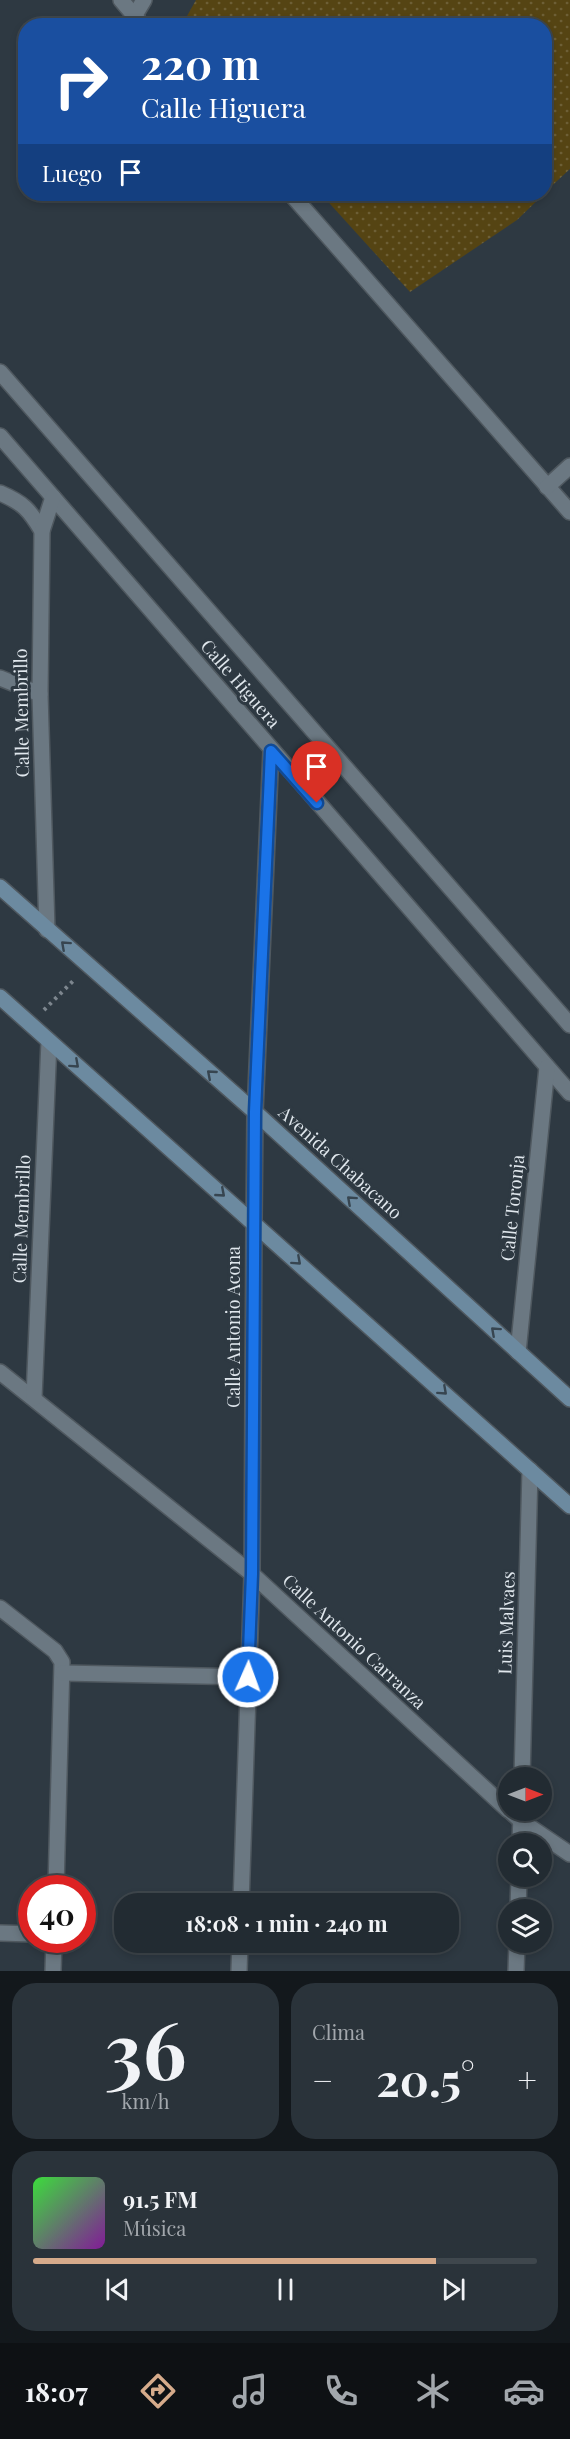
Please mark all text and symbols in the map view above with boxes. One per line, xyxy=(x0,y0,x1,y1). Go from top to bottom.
text: 220 m xyxy=(141,35,260,91)
icon: right xyxy=(42,42,120,120)
text: Calle Higuera xyxy=(141,89,306,125)
icon: arrive xyxy=(114,156,147,189)
text: Luego xyxy=(42,158,102,188)
street label: Calle Higuera xyxy=(196,634,286,733)
street label: Calle Membrillo xyxy=(8,648,34,778)
pin xyxy=(291,741,342,803)
icon: arrive xyxy=(300,750,333,783)
one-way arrow xyxy=(61,941,71,952)
one-way arrow xyxy=(68,1057,79,1068)
one-way arrow xyxy=(207,1070,218,1081)
street label: Avenida Chabacano xyxy=(273,1100,408,1224)
street label: Calle Toronja xyxy=(494,1153,530,1262)
street label: Calle Membrillo xyxy=(7,1154,35,1284)
one-way arrow xyxy=(214,1186,225,1197)
one-way arrow xyxy=(347,1196,358,1207)
street label: Calle Antonio Acona xyxy=(221,1246,245,1408)
one-way arrow xyxy=(290,1254,301,1265)
one-way arrow xyxy=(492,1327,502,1338)
one-way arrow xyxy=(436,1384,446,1395)
street label: Calle Antonio Carranza xyxy=(278,1568,432,1714)
street label: Luis Malvaes xyxy=(492,1571,520,1675)
position arrow xyxy=(216,1645,280,1709)
north arrow xyxy=(498,1767,552,1821)
map controls xyxy=(498,1767,552,1953)
button: search xyxy=(498,1833,552,1887)
speed limit sign: 40 xyxy=(18,1875,96,1953)
button: layers xyxy=(498,1899,552,1953)
text: 18:08 · 1 min · 240 m xyxy=(185,1908,388,1938)
text: 36 xyxy=(105,1996,186,2100)
text: Clima xyxy=(312,2018,365,2045)
text: 20.5° xyxy=(376,2048,475,2108)
text: − xyxy=(312,2057,333,2101)
text: + xyxy=(518,2057,537,2101)
text: km/h xyxy=(122,2087,169,2114)
text: 91.5 FM xyxy=(123,2184,198,2214)
text: Música xyxy=(123,2214,186,2241)
icon: previous xyxy=(101,2273,134,2306)
icon: pause xyxy=(269,2273,302,2306)
icon: next xyxy=(437,2273,470,2306)
icon: directions xyxy=(137,2370,179,2412)
icon: music xyxy=(229,2370,271,2412)
icon: phone xyxy=(320,2370,362,2412)
icon: climate xyxy=(412,2370,454,2412)
icon: car xyxy=(503,2370,545,2412)
text: 18:07 xyxy=(25,2373,88,2409)

